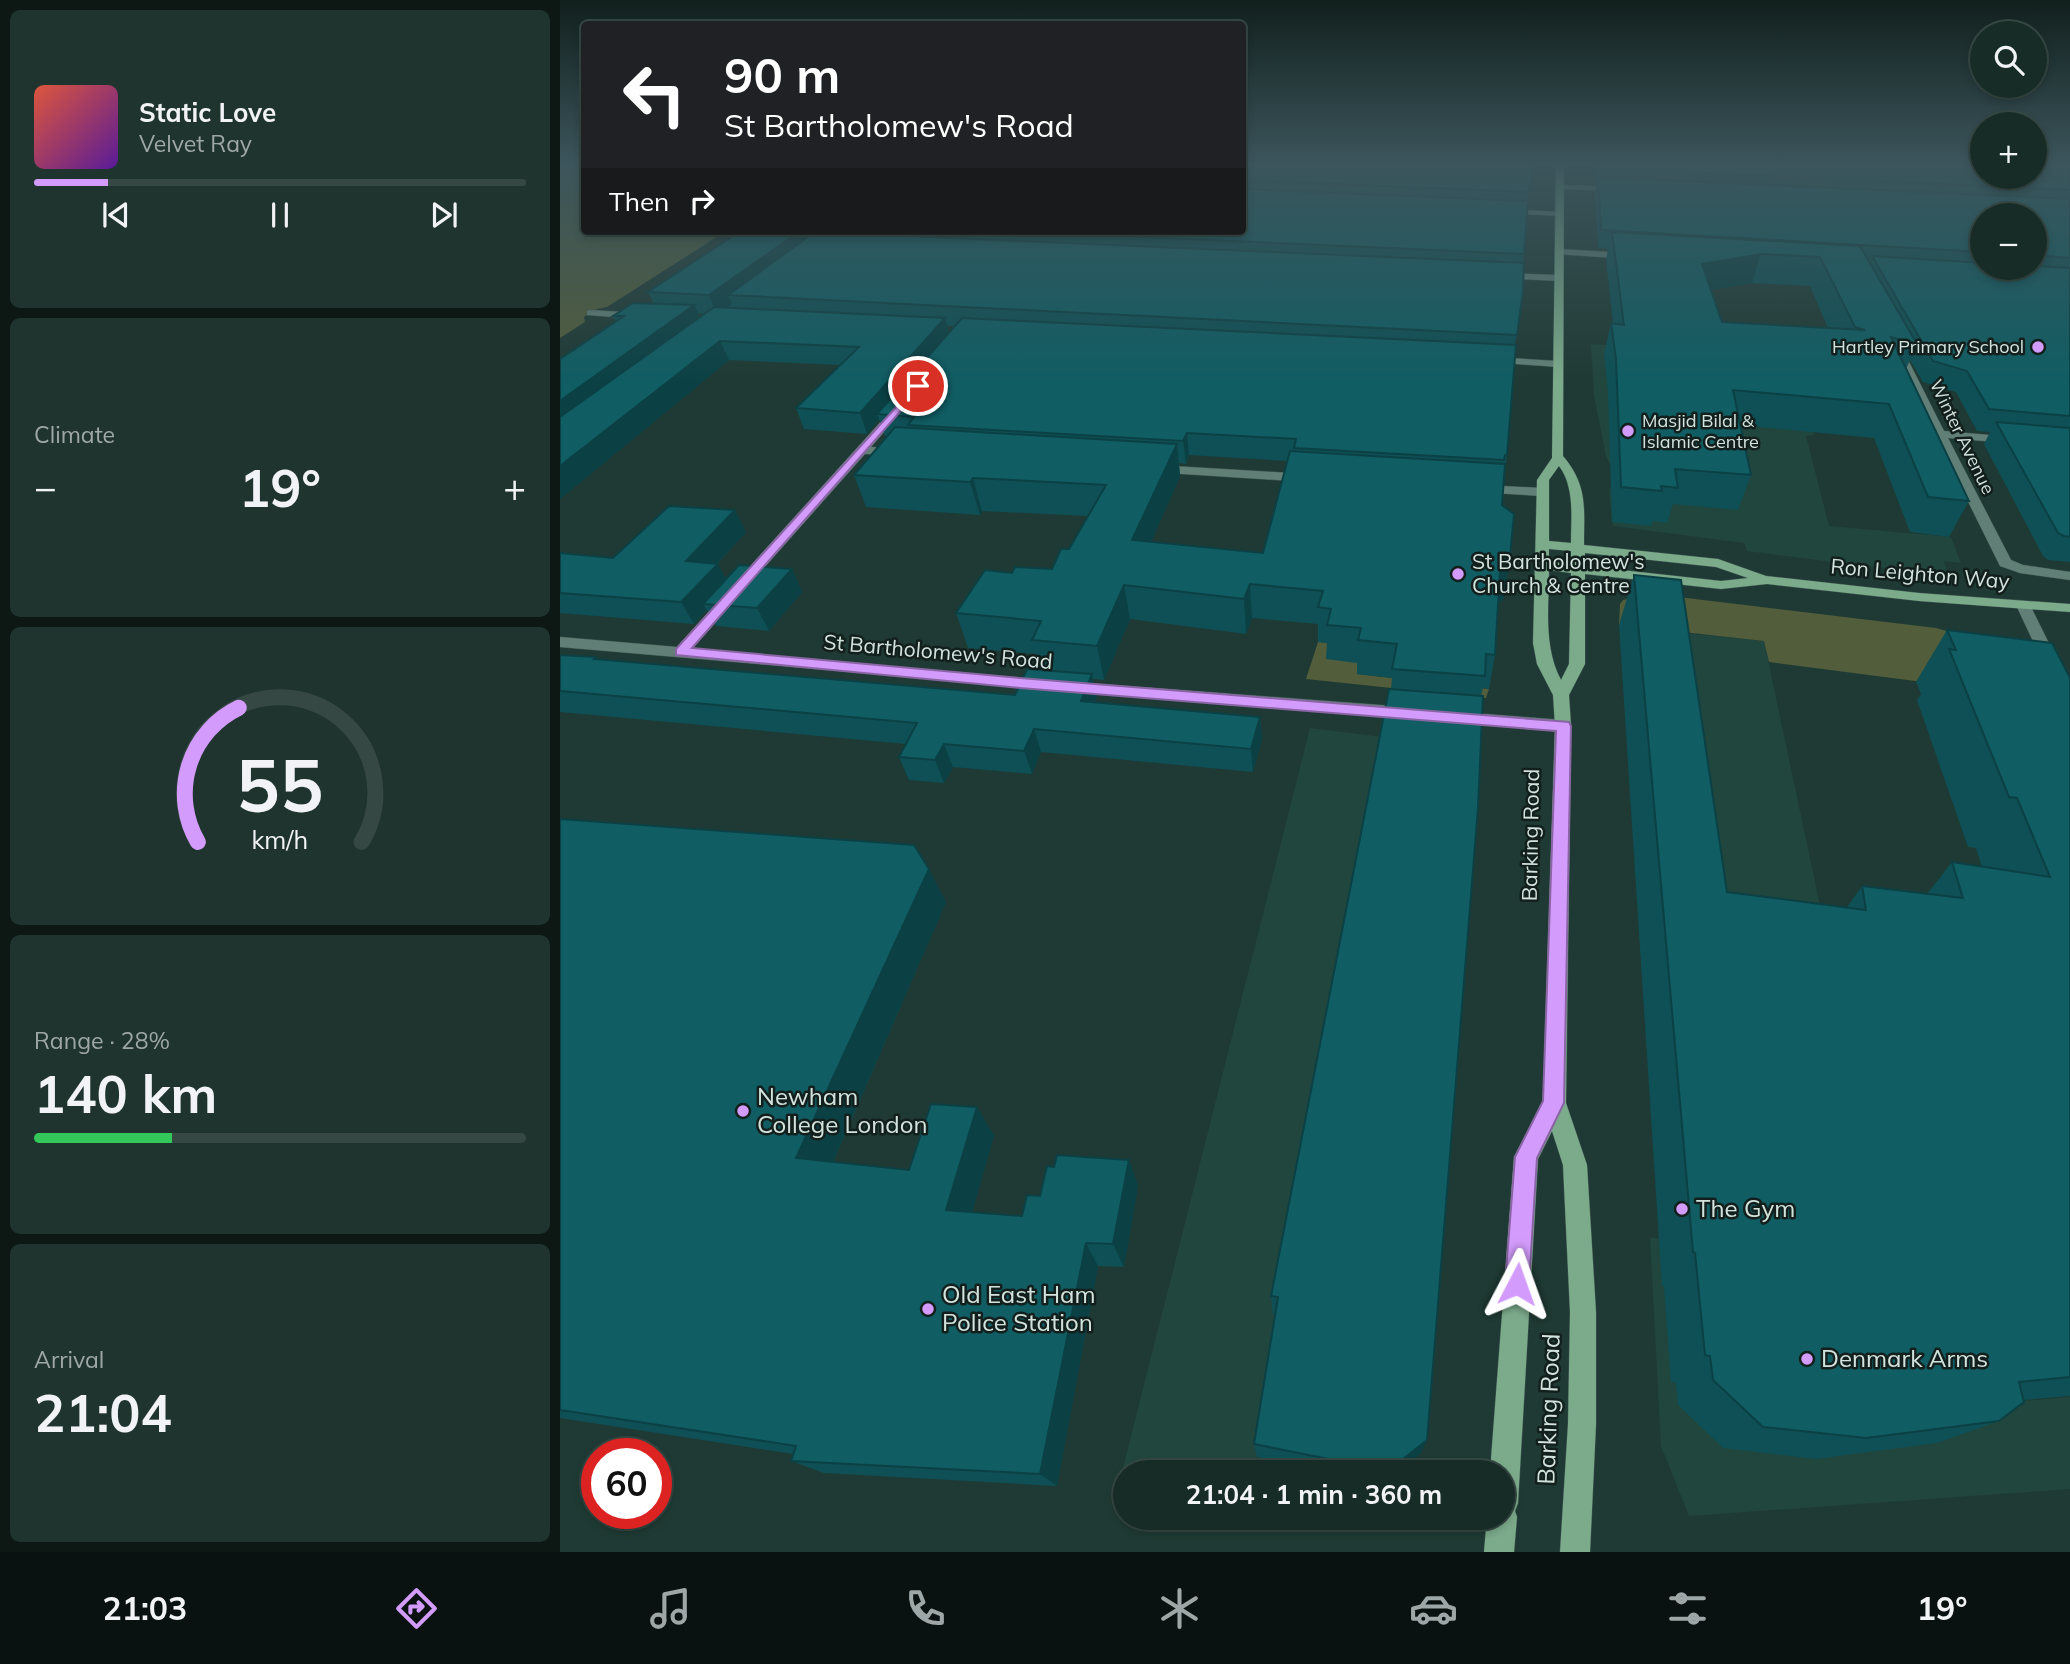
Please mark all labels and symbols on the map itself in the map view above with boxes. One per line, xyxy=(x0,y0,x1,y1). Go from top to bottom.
place label: Hartley Primary School xyxy=(1832,335,2024,358)
marker: Hartley Primary School xyxy=(2030,339,2046,355)
pin xyxy=(888,356,948,416)
street label: Winter Avenue xyxy=(1925,376,2000,498)
place label: Masjid Bilal & Islamic Centre xyxy=(1642,409,1759,453)
marker: Masjid Bilal & Islamic Centre xyxy=(1620,423,1636,439)
place label: St Bartholomew's Church & Centre xyxy=(1472,548,1645,598)
street label: Ron Leighton Way xyxy=(1829,552,2011,594)
marker: St Bartholomew's Church & Centre xyxy=(1450,566,1466,582)
street label: St Bartholomew's Road xyxy=(823,628,1054,674)
street label: Barking Road xyxy=(1516,769,1544,901)
place label: Newham College London xyxy=(757,1081,927,1139)
marker: Newham College London xyxy=(735,1103,751,1119)
place label: The Gym xyxy=(1696,1193,1795,1223)
marker: The Gym xyxy=(1674,1201,1690,1217)
position arrow xyxy=(1480,1247,1554,1321)
place label: Old East Ham Police Station xyxy=(942,1279,1096,1337)
marker: Old East Ham Police Station xyxy=(920,1301,936,1317)
street label: Barking Road xyxy=(1530,1333,1566,1485)
place label: Denmark Arms xyxy=(1821,1343,1988,1373)
marker: Denmark Arms xyxy=(1799,1351,1815,1367)
speed limit sign: 60 xyxy=(581,1438,672,1529)

